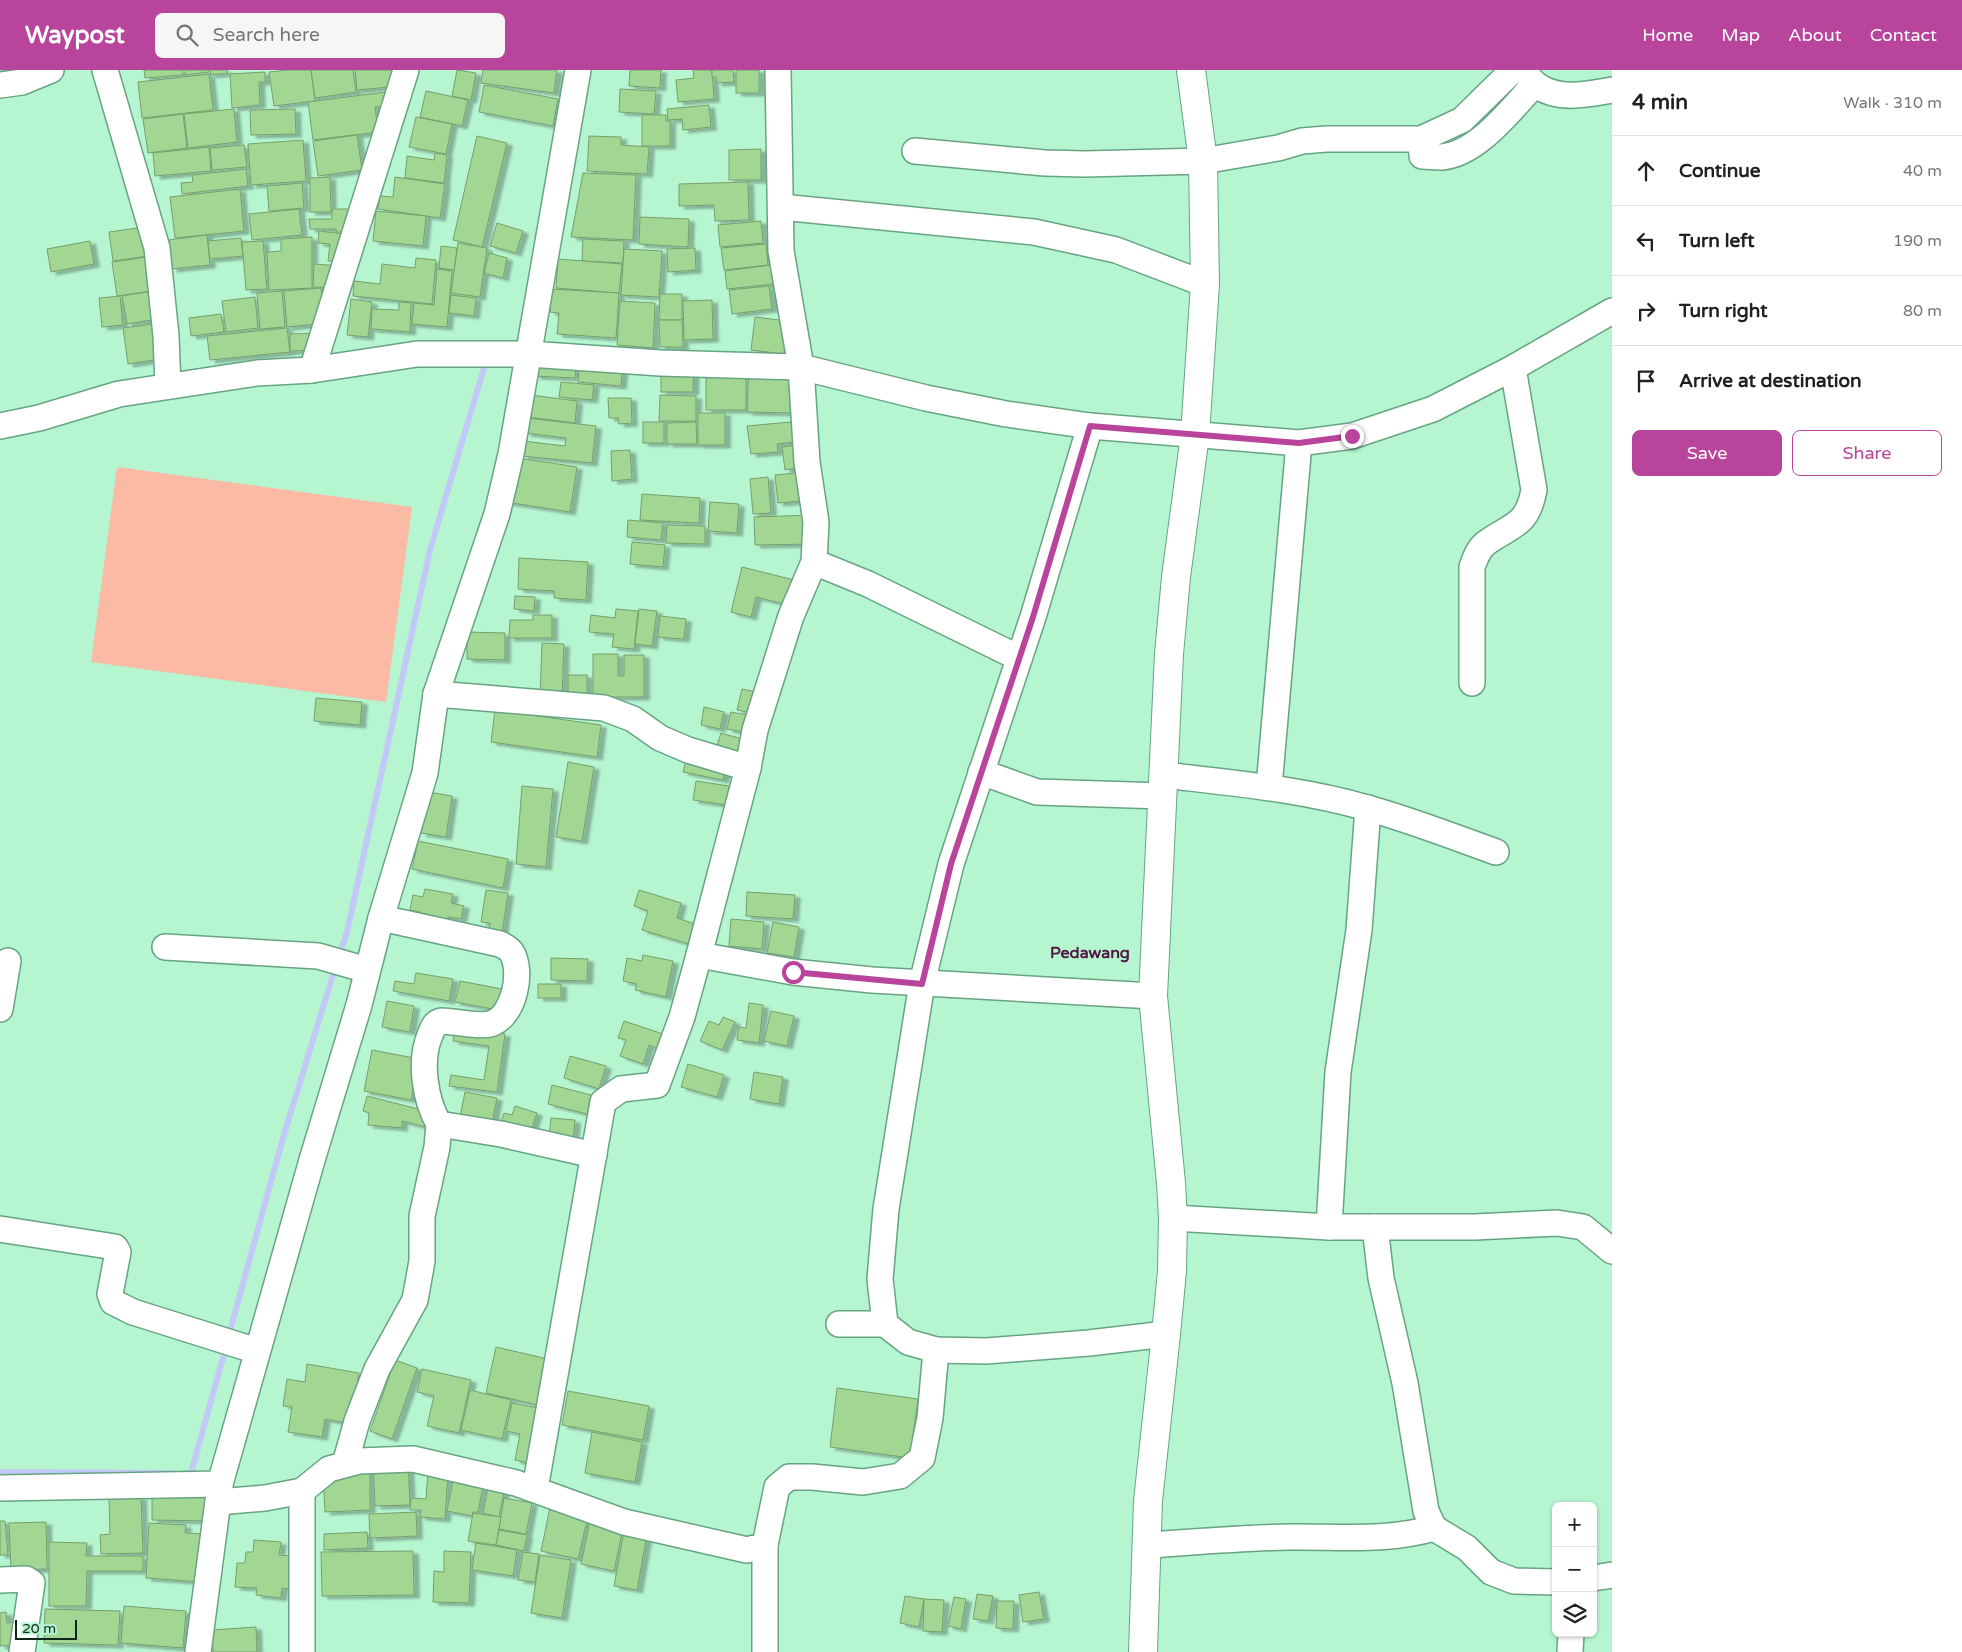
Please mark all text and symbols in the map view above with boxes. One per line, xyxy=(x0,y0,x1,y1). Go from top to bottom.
search box xyxy=(155,13,505,58)
text: Waypost xyxy=(25,21,125,50)
icon: search xyxy=(173,21,201,49)
text: Search here xyxy=(213,24,320,46)
text: Home xyxy=(1642,24,1693,46)
text: Map xyxy=(1721,24,1760,46)
text: About xyxy=(1788,24,1842,46)
text: Contact xyxy=(1870,24,1937,46)
text: 4 min xyxy=(1632,90,1688,115)
text: Walk · 310 m xyxy=(1843,93,1942,113)
icon: ahead xyxy=(1632,157,1660,185)
text: Continue xyxy=(1679,160,1761,182)
text: 40 m xyxy=(1903,161,1942,181)
icon: left xyxy=(1632,227,1660,255)
text: Turn left xyxy=(1679,230,1755,252)
text: 190 m xyxy=(1893,231,1942,251)
icon: right xyxy=(1632,297,1660,325)
text: Turn right xyxy=(1679,300,1767,322)
text: 80 m xyxy=(1903,301,1942,321)
icon: arrive xyxy=(1632,367,1660,395)
text: Arrive at destination xyxy=(1679,370,1862,392)
route end xyxy=(1341,425,1364,448)
button: Save xyxy=(1632,430,1782,476)
button: Share xyxy=(1792,430,1942,476)
district label: Pedawang xyxy=(1050,943,1130,963)
route start xyxy=(782,961,805,984)
map controls xyxy=(1552,1502,1597,1637)
button: + xyxy=(1552,1502,1597,1547)
button: − xyxy=(1552,1547,1597,1592)
button: layers xyxy=(1552,1592,1597,1637)
scale bar xyxy=(15,1617,78,1640)
text: 20 m xyxy=(22,1620,56,1637)

